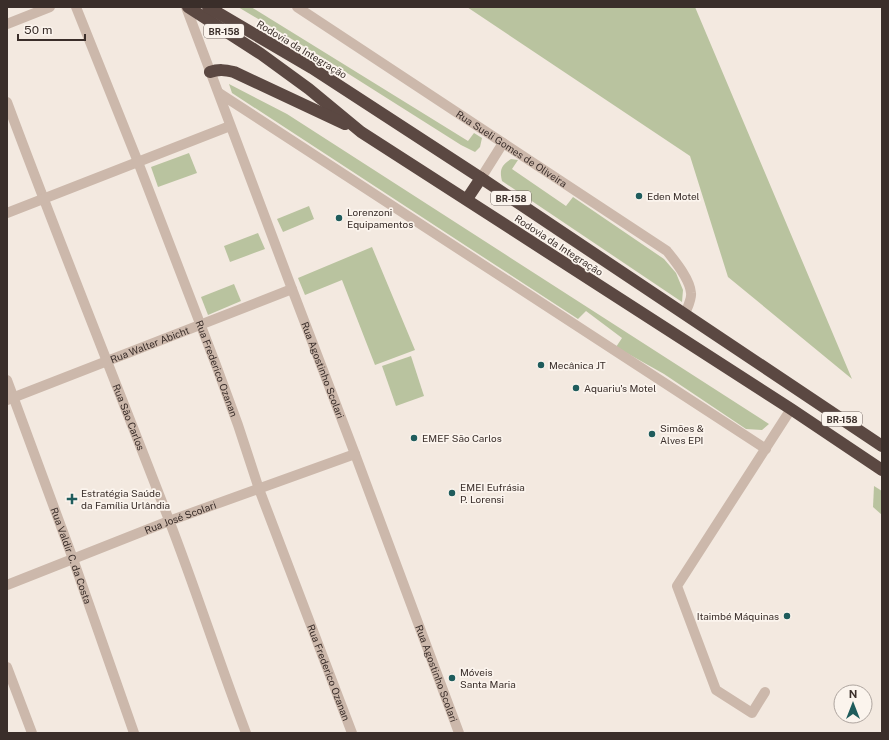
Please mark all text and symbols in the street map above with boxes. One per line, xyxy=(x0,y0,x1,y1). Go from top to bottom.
scale bar xyxy=(18,16,85,42)
street label: Rodovia da Integração xyxy=(255,17,349,81)
text: 50 m xyxy=(24,23,52,37)
road number: BR-158 xyxy=(204,24,244,38)
street label: Rua Sueli Gomes de Oliveira xyxy=(454,108,569,189)
place label: Eden Motel xyxy=(647,190,700,202)
road number: BR-158 xyxy=(491,191,531,205)
marker: Eden Motel xyxy=(634,191,644,201)
place label: Lorenzoni Equipamentos xyxy=(347,206,413,230)
street label: Rodovia da Integração xyxy=(513,212,606,278)
marker: Lorenzoni Equipamentos xyxy=(334,213,344,223)
street label: Rua Frederico Ozanan xyxy=(193,318,241,419)
street label: Rua Agostinho Scolari xyxy=(299,320,347,420)
street label: Rua Walter Abicht xyxy=(108,324,191,365)
place label: Mecânica JT xyxy=(549,359,606,371)
marker: Mecânica JT xyxy=(536,360,546,370)
street label: Rua São Carlos xyxy=(110,382,147,452)
place label: Aquariu's Motel xyxy=(584,382,656,394)
marker: Aquariu's Motel xyxy=(571,383,581,393)
road number: BR-158 xyxy=(822,412,862,426)
place label: Simões & Alves EPI xyxy=(660,422,704,446)
marker: Simões & Alves EPI xyxy=(647,429,657,439)
place label: EMEF São Carlos xyxy=(422,432,502,444)
marker: EMEF São Carlos xyxy=(409,433,419,443)
place label: EMEI Eufrásia P. Lorensi xyxy=(460,481,525,505)
place label: Estratégia Saúde da Família Urlândia xyxy=(81,487,170,511)
marker: EMEI Eufrásia P. Lorensi xyxy=(447,488,457,498)
marker: Estratégia Saúde da Família Urlândia xyxy=(66,493,78,505)
street label: Rua José Scolari xyxy=(143,499,218,536)
street label: Rua Valdir C. da Costa xyxy=(48,506,94,605)
place label: Itaimbé Máquinas xyxy=(697,610,779,622)
marker: Itaimbé Máquinas xyxy=(782,611,792,621)
street label: Rua Frederico Ozanan xyxy=(305,623,353,723)
street label: Rua Agostinho Scolari xyxy=(413,623,460,724)
place label: Móveis Santa Maria xyxy=(460,666,516,690)
marker: Móveis Santa Maria xyxy=(447,673,457,683)
north arrow xyxy=(833,684,873,724)
text: N xyxy=(849,688,857,700)

